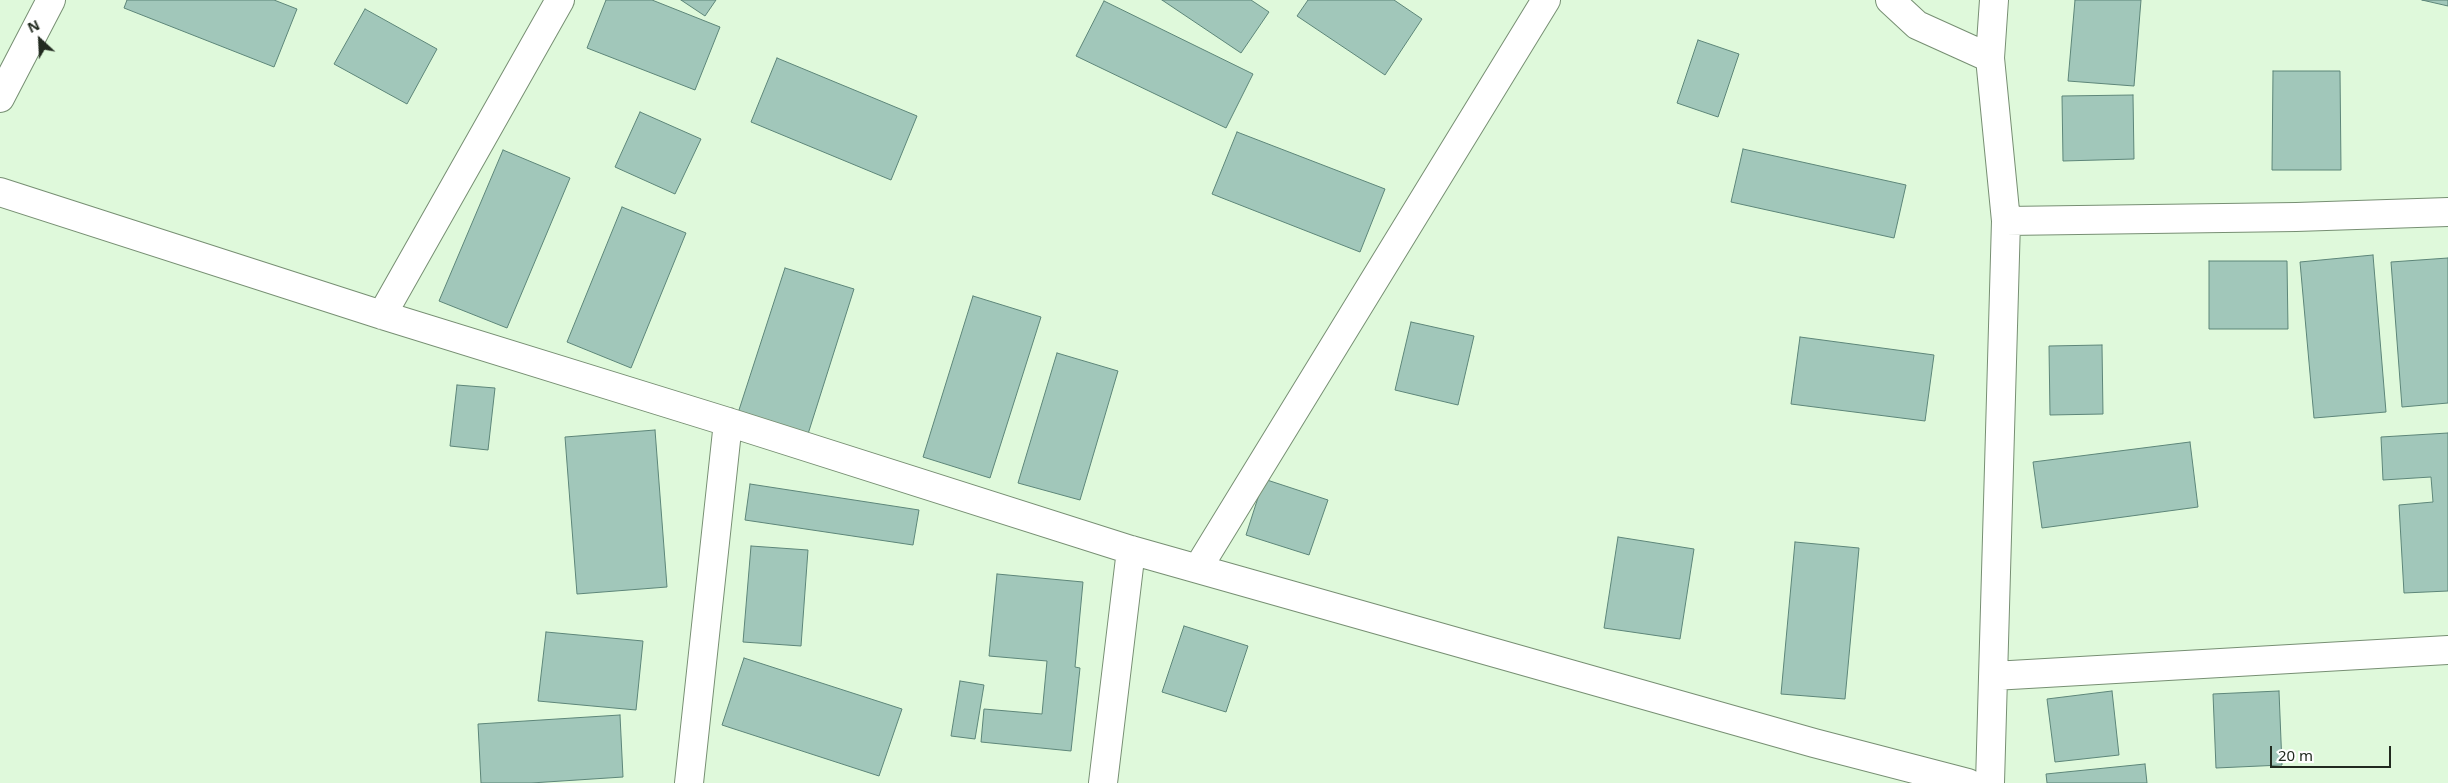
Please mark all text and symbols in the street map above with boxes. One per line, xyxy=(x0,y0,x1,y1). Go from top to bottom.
north arrow xyxy=(15,15,65,65)
text: N xyxy=(24,15,43,37)
scale bar xyxy=(2273,736,2394,768)
text: 20 m xyxy=(2278,745,2313,765)

